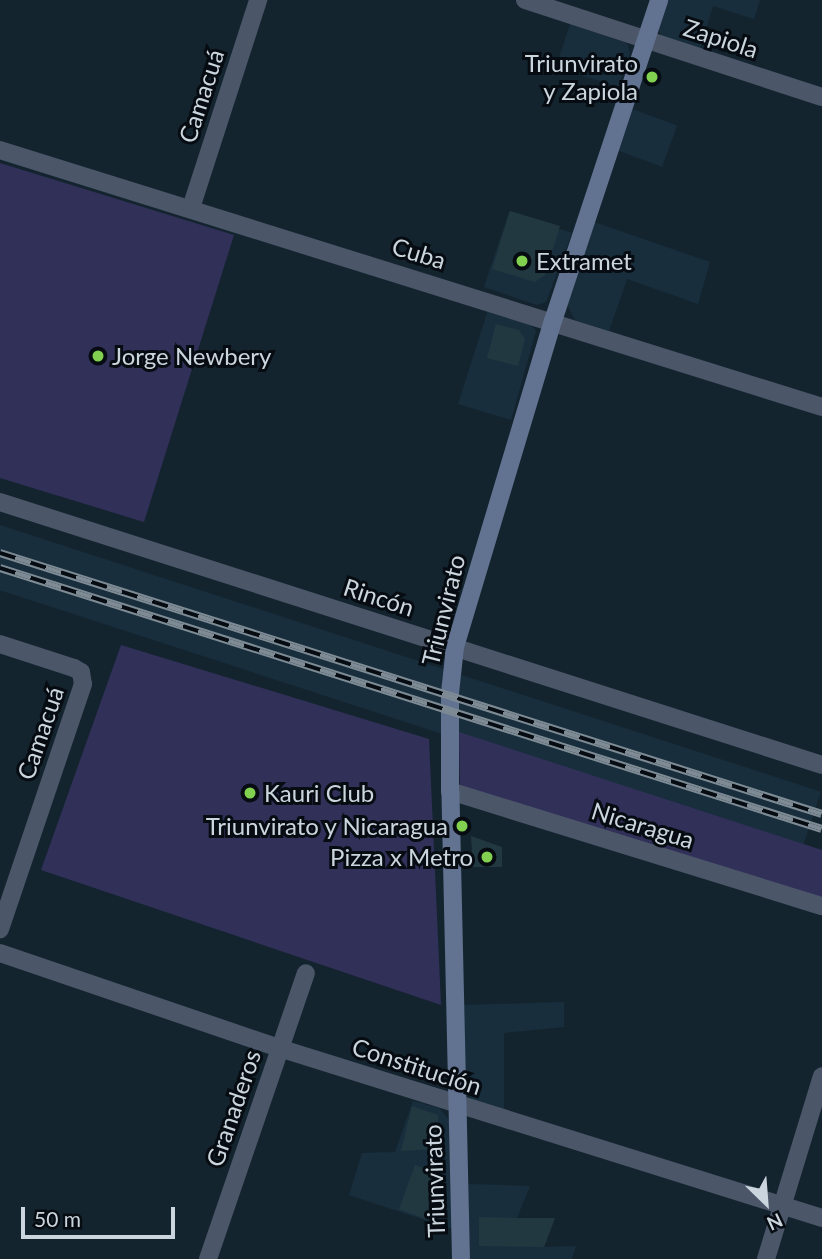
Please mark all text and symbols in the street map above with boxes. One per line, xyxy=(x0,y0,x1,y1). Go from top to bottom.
street label: Zapiola xyxy=(680,12,762,64)
street label: Camacuá xyxy=(172,46,230,146)
place label: Triunvirato y Zapiola xyxy=(525,49,638,105)
marker: Triunvirato y Zapiola xyxy=(644,69,660,85)
street label: Cuba xyxy=(389,231,449,275)
place label: Extramet xyxy=(536,247,632,275)
marker: Extramet xyxy=(514,253,530,269)
place label: Jorge Newbery xyxy=(112,342,271,370)
marker: Jorge Newbery xyxy=(90,348,106,364)
street label: Triunvirato xyxy=(415,552,471,668)
street label: Rincón xyxy=(340,572,418,622)
street label: Camacuá xyxy=(11,683,69,783)
place label: Kauri Club xyxy=(264,779,374,807)
marker: Kauri Club xyxy=(242,785,258,801)
street label: Nicaragua xyxy=(588,796,698,854)
place label: Triunvirato y Nicaragua xyxy=(205,812,448,840)
marker: Triunvirato y Nicaragua xyxy=(454,818,470,834)
place label: Pizza x Metro xyxy=(330,843,473,871)
marker: Pizza x Metro xyxy=(479,849,495,865)
street label: Constitución xyxy=(349,1032,485,1100)
street label: Granaderos xyxy=(200,1046,266,1170)
street label: Triunvirato xyxy=(418,1124,450,1238)
north arrow xyxy=(731,1168,801,1238)
scale bar xyxy=(24,1192,178,1236)
text: 50 m xyxy=(34,1206,81,1231)
text: N xyxy=(764,1209,787,1236)

